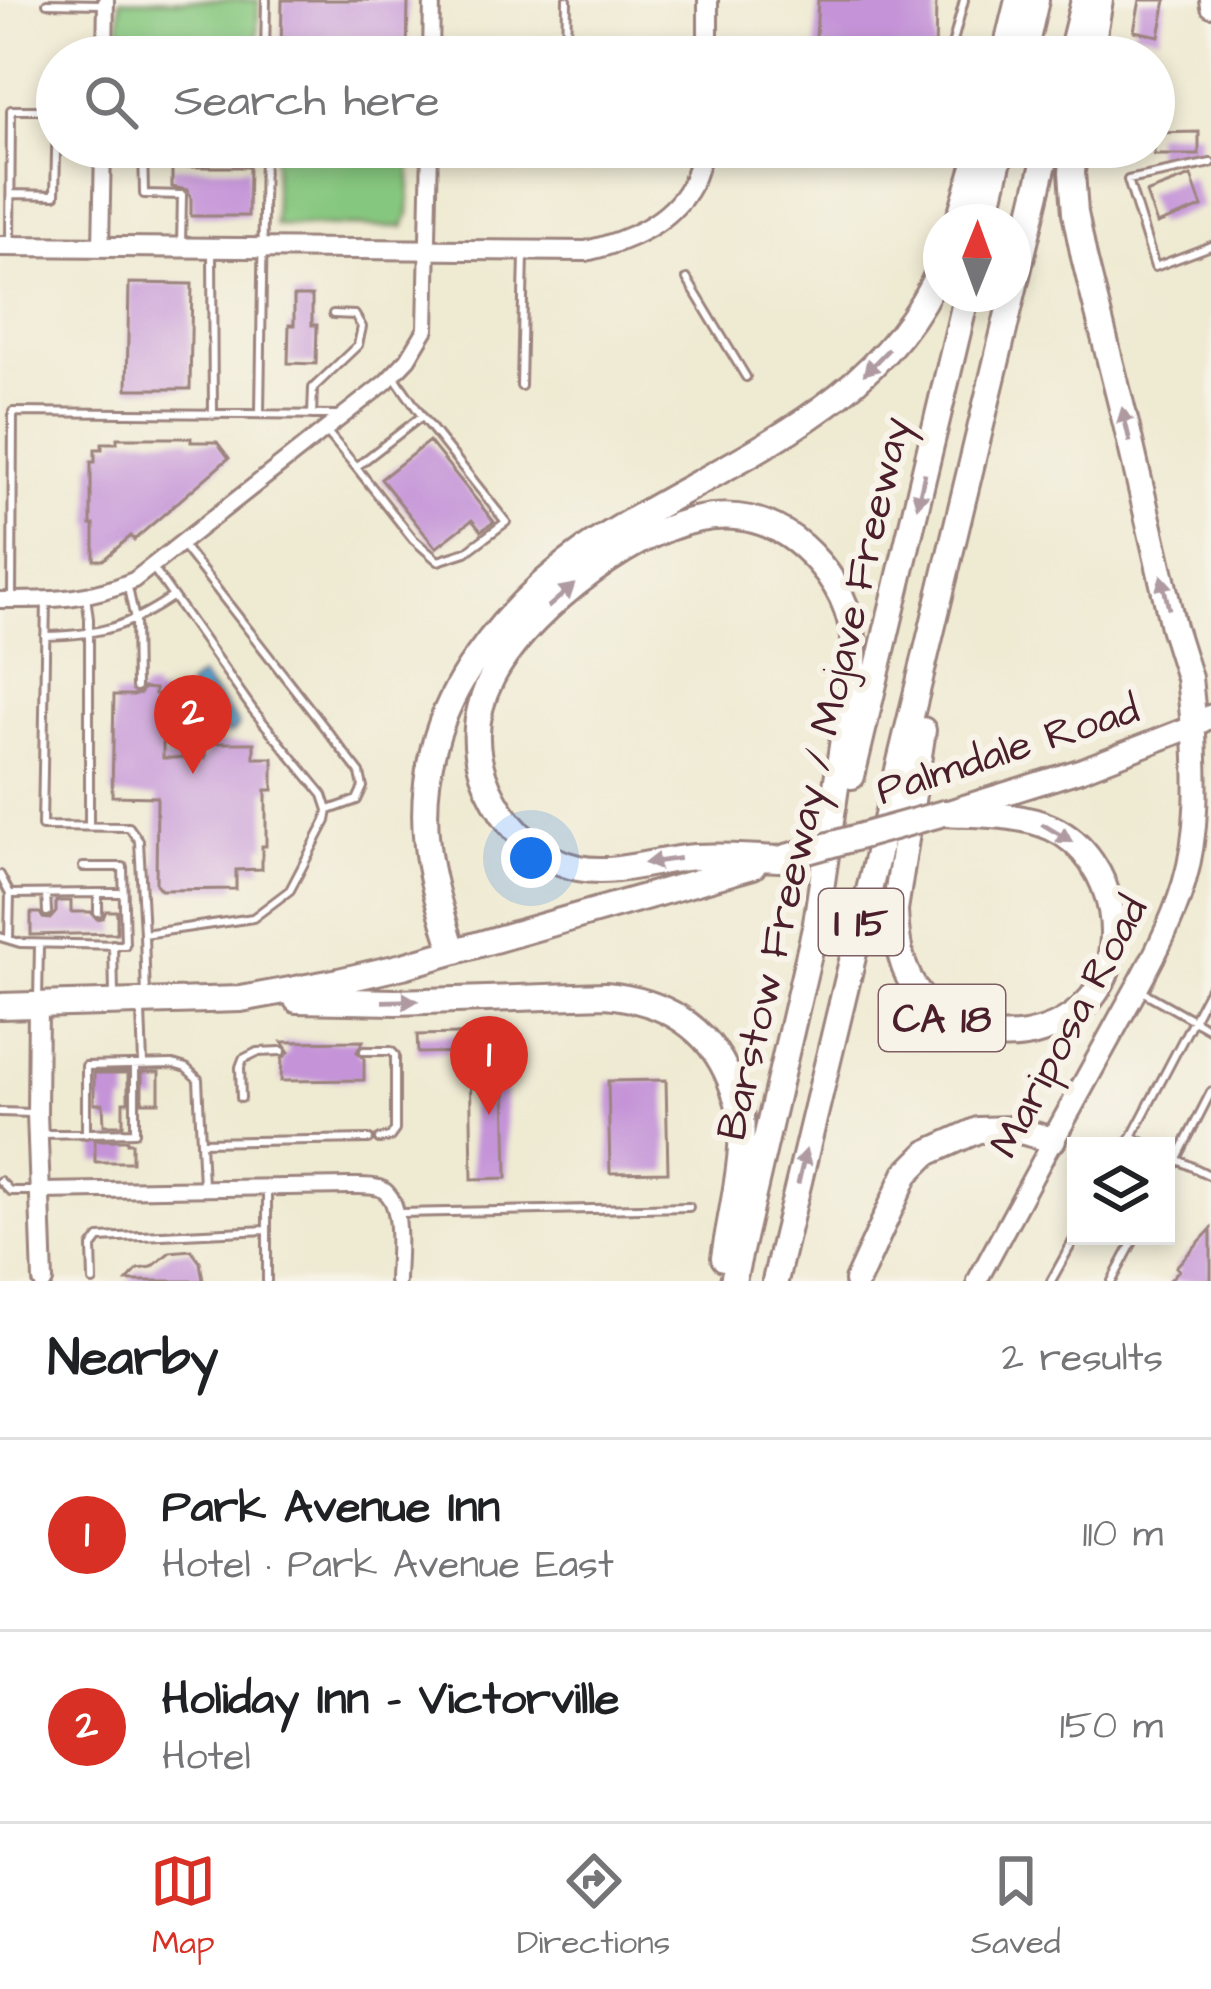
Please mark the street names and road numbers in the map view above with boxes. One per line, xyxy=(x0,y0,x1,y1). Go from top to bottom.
street label: Barstow Freeway / Mojave Freeway xyxy=(703,411,927,1146)
street label: Palmdale Road xyxy=(869,681,1147,821)
street label: Mariposa Road xyxy=(976,886,1163,1168)
road number: I 15 xyxy=(819,889,903,955)
road number: CA 18 xyxy=(879,985,1005,1051)

